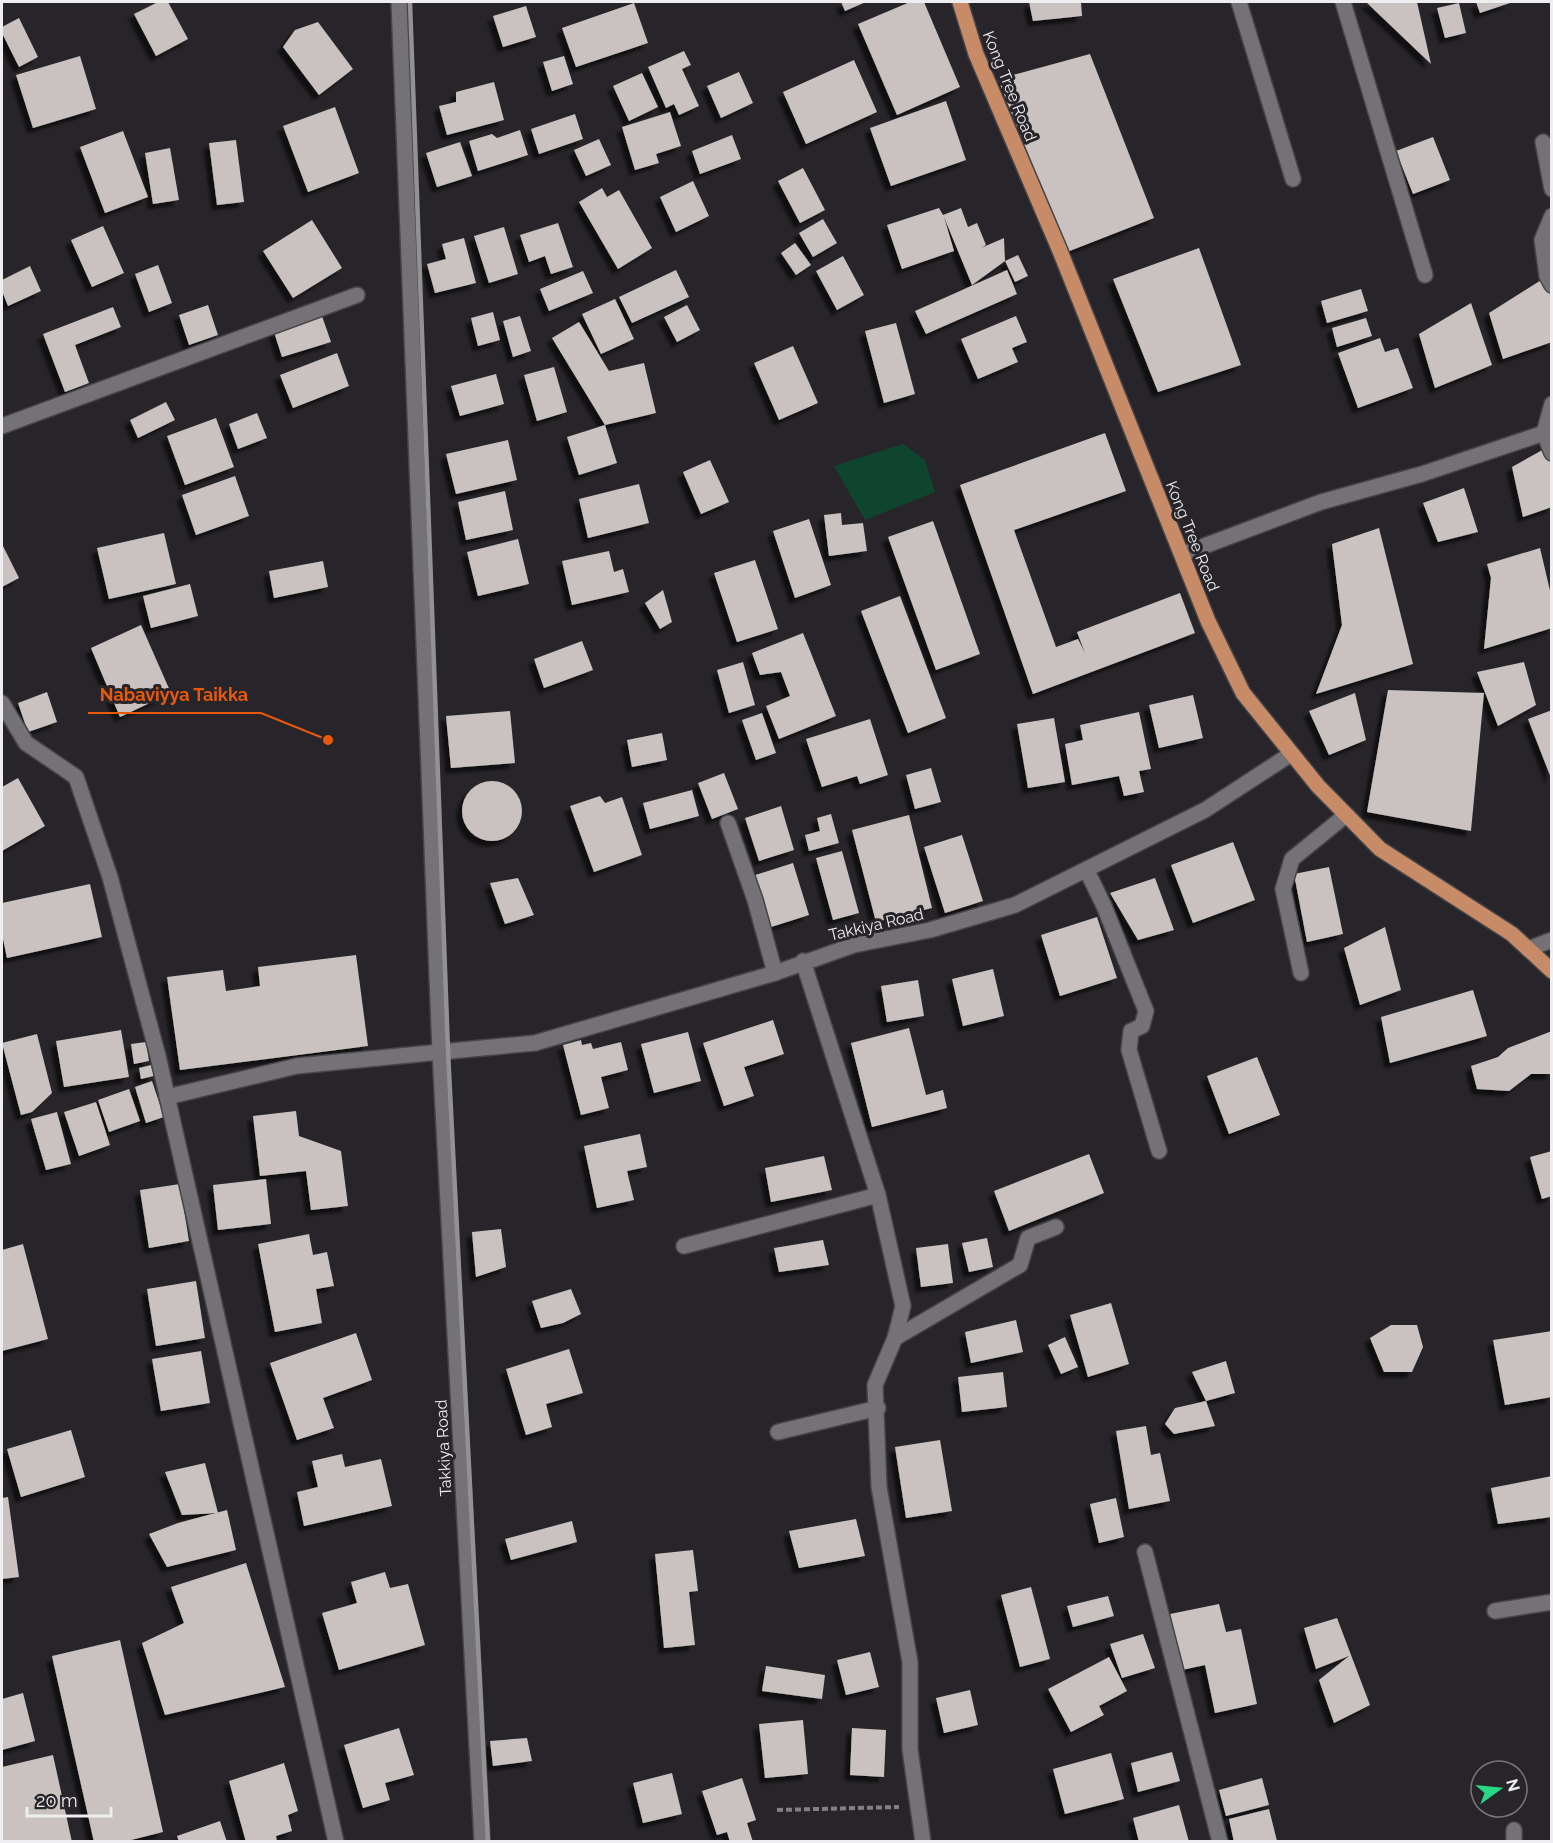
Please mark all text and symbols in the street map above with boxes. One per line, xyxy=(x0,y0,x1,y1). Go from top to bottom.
street label: Kong Tree Road xyxy=(979,28,1040,144)
street label: Kong Tree Road xyxy=(1162,478,1223,594)
callout: Nabaviyya Taikka xyxy=(88,677,261,713)
text: Nabaviyya Taikka xyxy=(100,684,248,705)
street label: Takkiya Road xyxy=(827,904,925,945)
street label: Takkiya Road xyxy=(431,1399,456,1497)
north arrow xyxy=(1469,1759,1529,1819)
text: N xyxy=(1502,1777,1524,1794)
scale bar xyxy=(27,1780,111,1818)
text: 20 m xyxy=(36,1790,78,1811)

